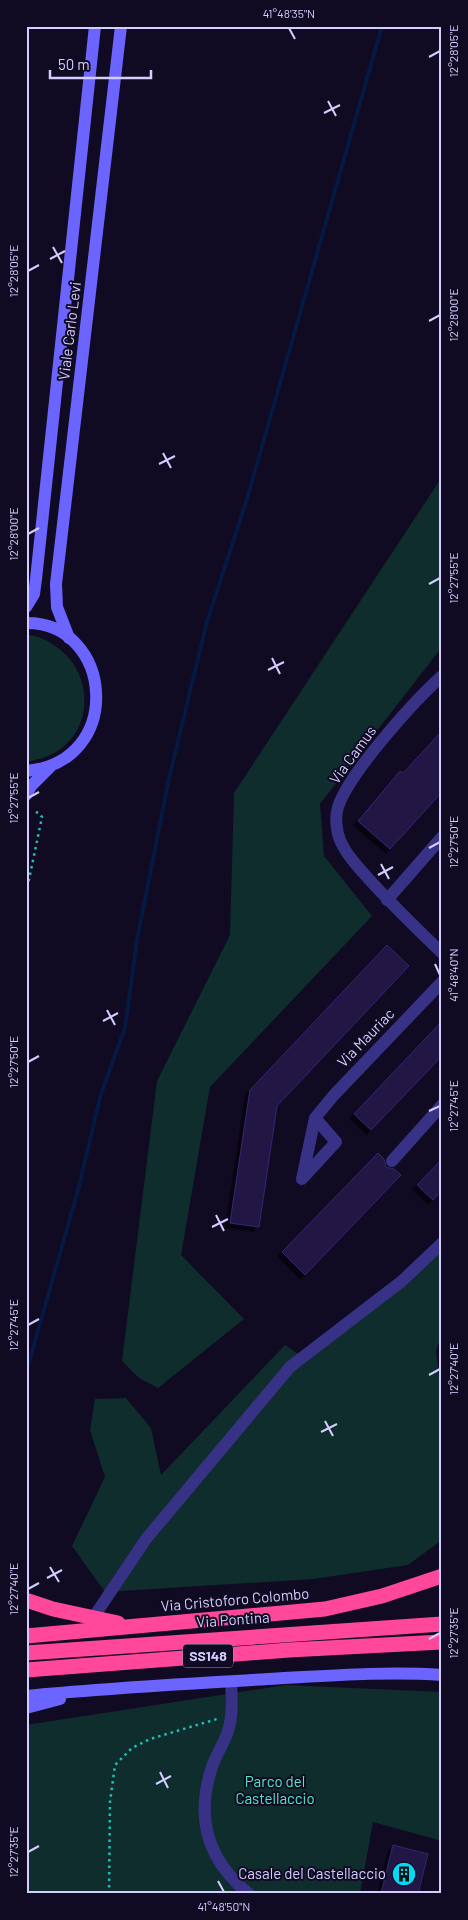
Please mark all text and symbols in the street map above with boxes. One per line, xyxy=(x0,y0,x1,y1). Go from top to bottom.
text: 41°48'35"N xyxy=(263,6,315,20)
text: 12°28'05"E xyxy=(446,25,460,77)
scale bar xyxy=(50,48,151,80)
text: 50 m xyxy=(58,55,90,73)
text: 12°28'05"E xyxy=(6,245,20,297)
street label: Viale Carlo Levi xyxy=(54,281,84,381)
text: 12°28'00"E xyxy=(446,288,460,342)
text: 12°28'00"E xyxy=(6,507,20,561)
text: 12°27'55"E xyxy=(446,552,460,604)
street label: Via Camus xyxy=(325,722,379,787)
text: 12°27'55"E xyxy=(6,772,20,824)
text: 12°27'50"E xyxy=(446,816,460,868)
text: 41°48'40"N xyxy=(446,948,460,1002)
street label: Via Mauriac xyxy=(333,1004,398,1070)
text: 12°27'50"E xyxy=(6,1036,20,1088)
text: 12°27'45"E xyxy=(446,1080,460,1132)
text: 12°27'45"E xyxy=(6,1299,20,1351)
text: 12°27'40"E xyxy=(446,1343,460,1395)
text: 12°27'40"E xyxy=(6,1563,20,1615)
street label: Via Cristoforo Colombo xyxy=(160,1584,310,1614)
street label: Via Pontina xyxy=(196,1607,270,1631)
text: 12°27'35"E xyxy=(446,1607,460,1659)
road number: SS148 xyxy=(183,1644,233,1668)
park label: Parco del Castellaccio xyxy=(235,1772,315,1807)
text: 12°27'35"E xyxy=(6,1826,20,1878)
building icon: Casale del Castellaccio xyxy=(391,1861,417,1887)
place label: Casale del Castellaccio xyxy=(238,1864,386,1882)
text: 41°48'50"N xyxy=(198,1899,250,1913)

